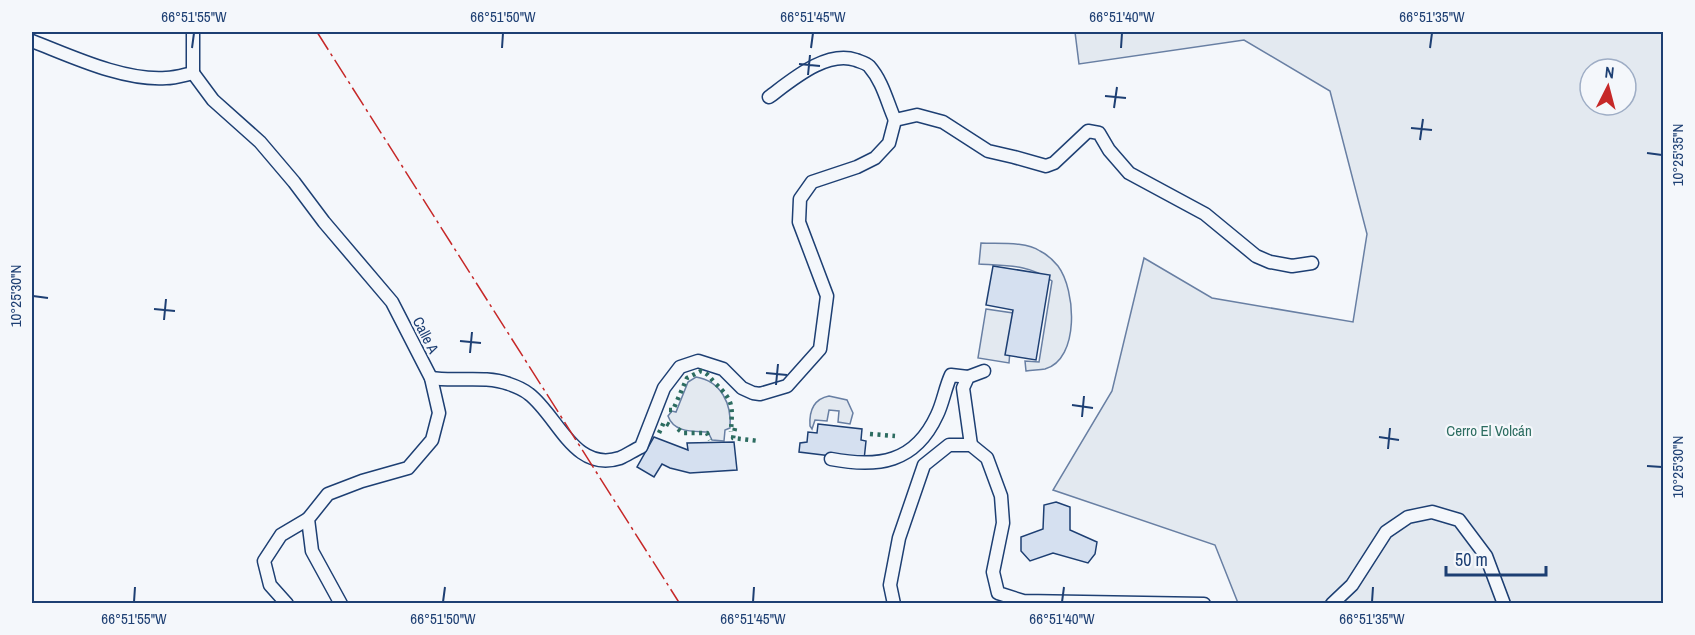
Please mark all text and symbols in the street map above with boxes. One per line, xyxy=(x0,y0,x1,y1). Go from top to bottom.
text: 66°51'55"W xyxy=(161,6,227,27)
text: 66°51'50"W xyxy=(470,6,536,27)
text: 66°51'45"W xyxy=(780,6,846,27)
text: 66°51'40"W xyxy=(1089,6,1155,27)
text: 66°51'35"W xyxy=(1399,6,1465,27)
north arrow xyxy=(1578,57,1638,117)
text: N xyxy=(1604,61,1615,84)
text: 10°25'35"N xyxy=(1667,124,1688,186)
text: 10°25'30"N xyxy=(5,265,26,327)
street label: Calle A xyxy=(408,313,445,358)
park label: Cerro El Volcán xyxy=(1446,420,1532,441)
text: 10°25'30"N xyxy=(1667,436,1688,498)
scale bar xyxy=(1446,539,1546,577)
text: 50 m xyxy=(1455,547,1488,572)
text: 66°51'55"W xyxy=(101,608,167,629)
text: 66°51'50"W xyxy=(410,608,476,629)
text: 66°51'45"W xyxy=(720,608,786,629)
text: 66°51'40"W xyxy=(1029,608,1095,629)
text: 66°51'35"W xyxy=(1339,608,1405,629)

